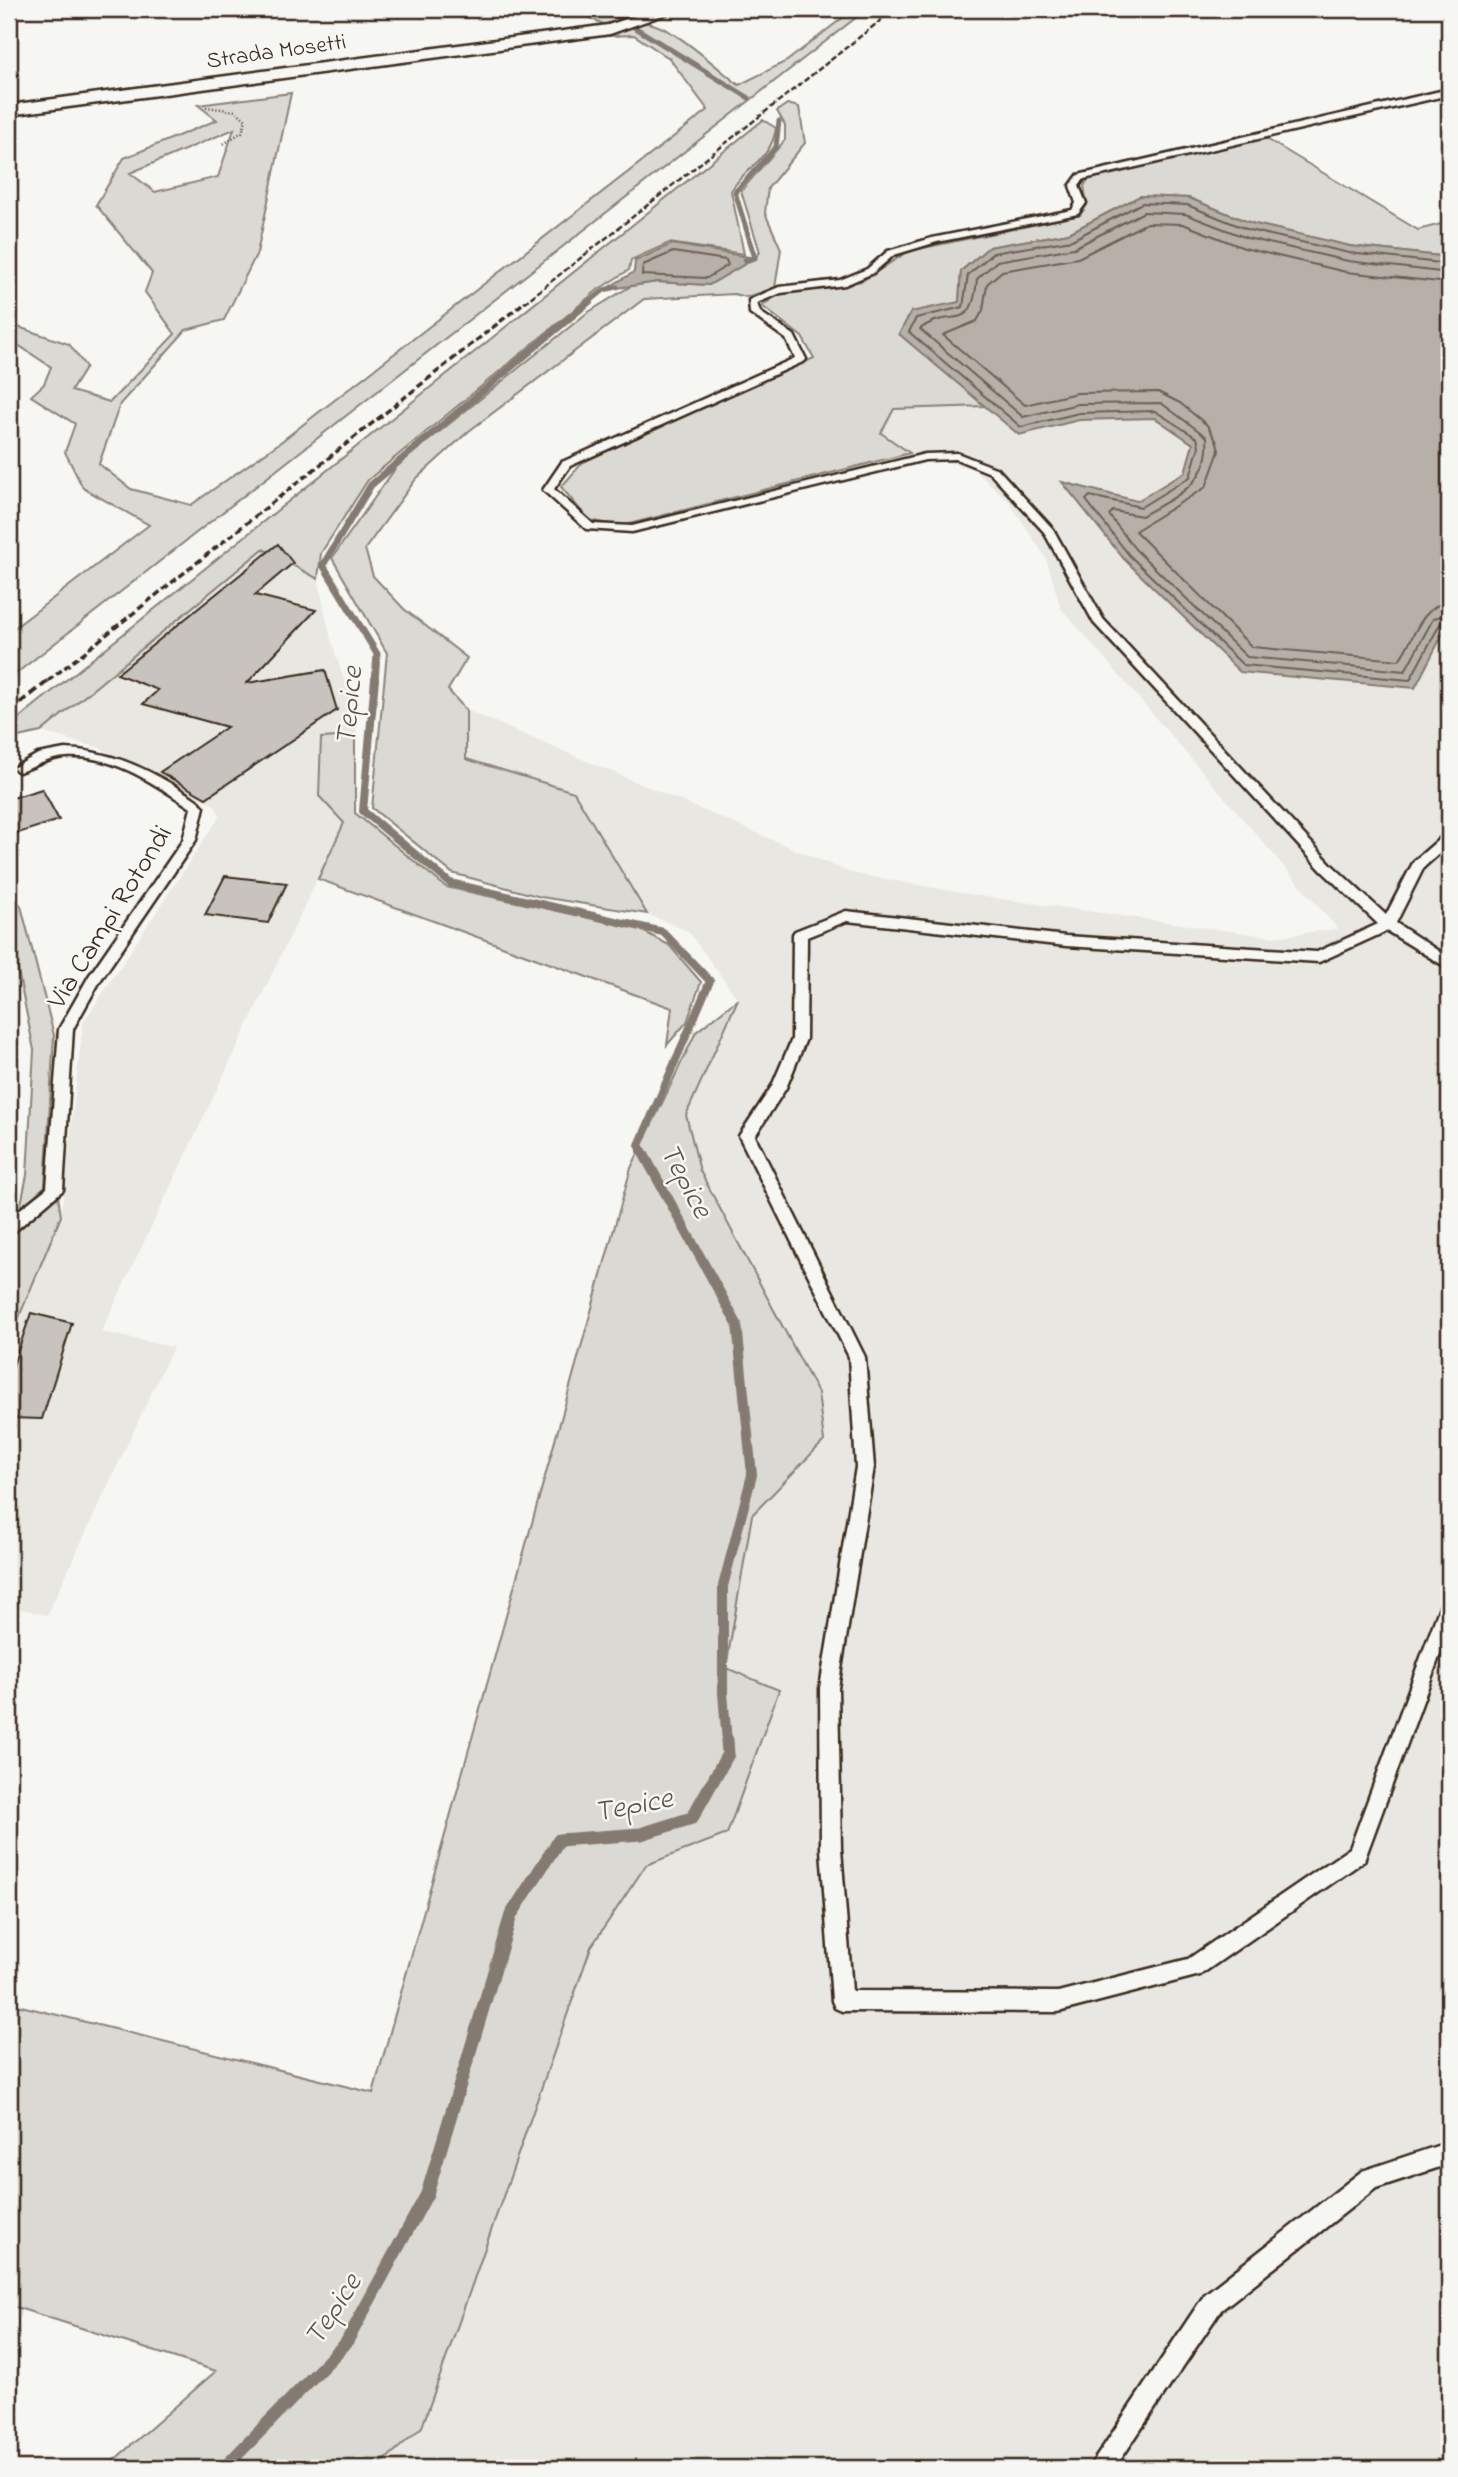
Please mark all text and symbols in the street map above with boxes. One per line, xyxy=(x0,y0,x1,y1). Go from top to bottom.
street label: Strada Mosetti xyxy=(204,26,348,79)
water label: Tepice xyxy=(326,663,376,748)
street label: Via Campi Rotondi xyxy=(37,818,184,1019)
water label: Tepice xyxy=(646,1136,723,1228)
water label: Tepice xyxy=(591,1778,678,1836)
water label: Tepice xyxy=(295,2264,375,2356)

